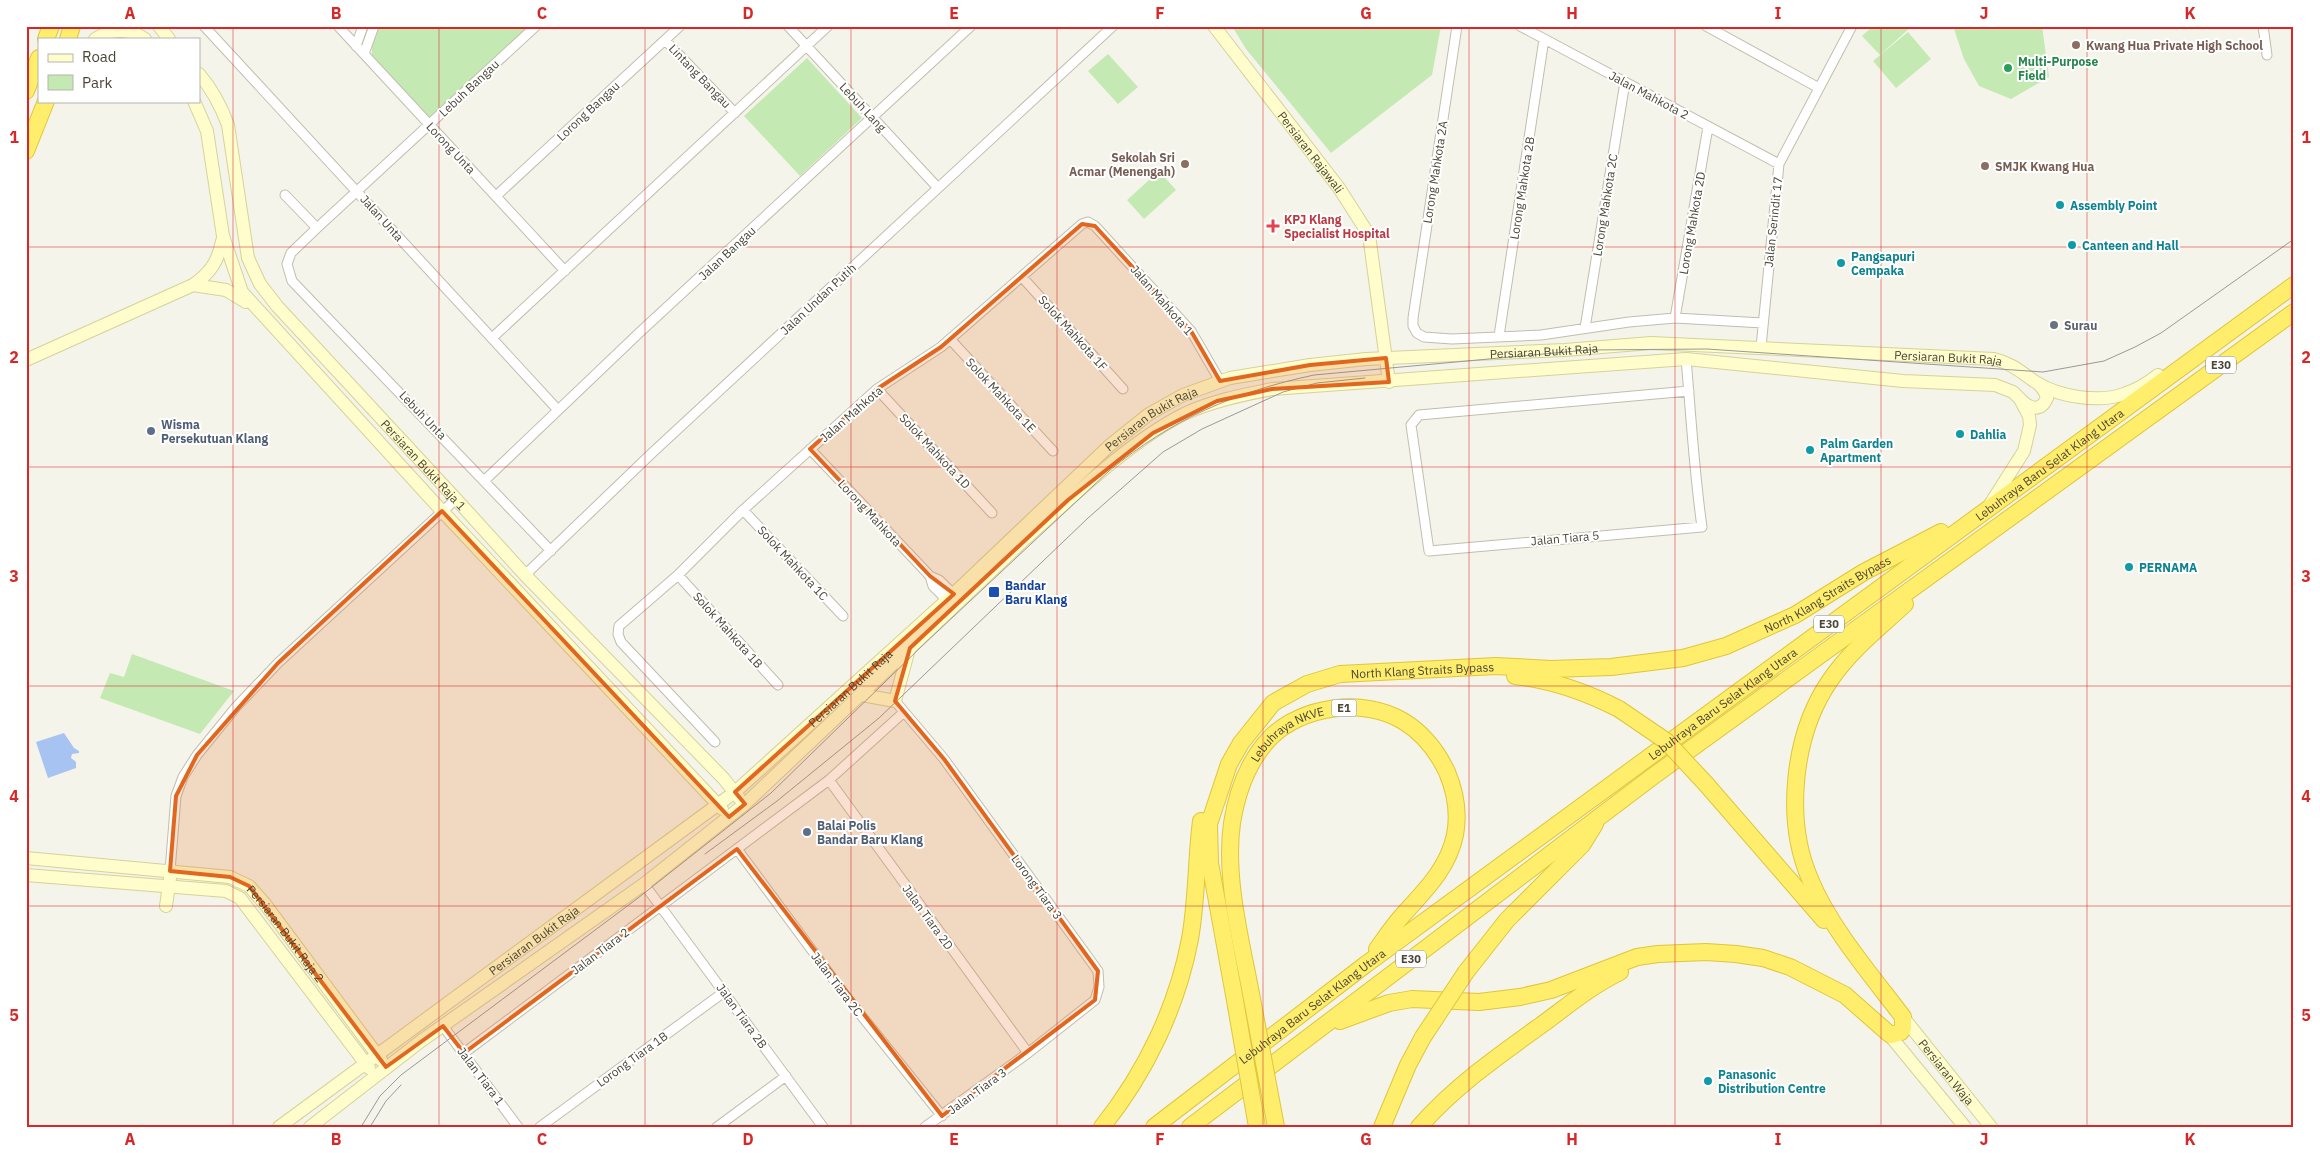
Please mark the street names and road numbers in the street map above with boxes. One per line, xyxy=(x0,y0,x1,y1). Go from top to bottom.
street label: Lintang Bangau xyxy=(666,41,734,111)
street label: Lebuh Bangau xyxy=(436,56,502,120)
street label: Jalan Mahkota 2 xyxy=(1606,68,1692,122)
street label: Lorong Bangau xyxy=(554,78,622,144)
street label: Lebuh Lang xyxy=(837,79,890,135)
street label: Persiaran Rajawali xyxy=(1275,108,1347,195)
street label: Lorong Unta xyxy=(423,119,479,177)
street label: Lorong Mahkota 2A xyxy=(1419,119,1451,224)
street label: Lorong Mahkota 2B xyxy=(1506,135,1538,241)
street label: Lorong Mahkota 2C xyxy=(1589,152,1621,257)
street label: Lorong Mahkota 2D xyxy=(1676,170,1708,276)
street label: Jalan Serindit 17 xyxy=(1761,176,1785,268)
street label: Jalan Unta xyxy=(357,192,407,245)
street label: Jalan Bangau xyxy=(695,223,759,283)
street label: Jalan Undan Putih xyxy=(777,260,859,338)
street label: Jalan Mahkota 1 xyxy=(1127,262,1197,338)
street label: Solok Mahkota 1F xyxy=(1035,292,1111,374)
street label: Persiaran Bukit Raja xyxy=(1489,340,1599,361)
street label: Persiaran Bukit Raja xyxy=(1894,347,2005,369)
street label: Solok Mahkota 1E xyxy=(963,355,1039,435)
road number: E30 xyxy=(2206,356,2236,374)
street label: Jalan Mahkota xyxy=(817,382,886,445)
street label: Persiaran Bukit Raja xyxy=(1102,383,1200,454)
street label: Lebuh Unta xyxy=(396,388,450,443)
street label: Lebuhraya Baru Selat Klang Utara xyxy=(1972,404,2127,523)
street label: Solok Mahkota 1D xyxy=(896,410,974,492)
street label: Persiaran Bukit Raja 1 xyxy=(378,416,470,513)
street label: Lorong Mahkota xyxy=(835,476,905,550)
street label: Solok Mahkota 1C xyxy=(755,523,832,604)
street label: Jalan Tiara 5 xyxy=(1530,528,1600,548)
street label: North Klang Straits Bypass xyxy=(1761,552,1893,636)
street label: Solok Mahkota 1B xyxy=(690,589,766,671)
road number: E30 xyxy=(1814,616,1844,632)
street label: Lebuhraya Baru Selat Klang Utara xyxy=(1645,644,1800,763)
street label: Persiaran Bukit Raja xyxy=(805,646,896,730)
street label: North Klang Straits Bypass xyxy=(1350,659,1495,681)
road number: E1 xyxy=(1332,700,1356,716)
street label: Lebuhraya NKVE xyxy=(1247,703,1325,764)
street label: Lorong Tiara 3 xyxy=(1008,852,1066,922)
street label: Jalan Tiara 2D xyxy=(899,881,957,953)
street label: Persiaran Bukit Raja 2 xyxy=(244,882,328,985)
street label: Persiaran Bukit Raja xyxy=(486,901,582,978)
street label: Jalan Tiara 2 xyxy=(568,924,632,978)
street label: Lebuhraya Baru Selat Klang Utara xyxy=(1236,945,1389,1067)
street label: Jalan Tiara 2C xyxy=(808,949,866,1019)
road number: E30 xyxy=(1396,951,1426,968)
street label: Jalan Tiara 2B xyxy=(713,981,771,1052)
street label: Lorong Tiara 1B xyxy=(593,1028,671,1090)
street label: Persiaran Waja xyxy=(1916,1036,1978,1108)
street label: Jalan Tiara 1 xyxy=(454,1044,508,1108)
street label: Jalan Tiara 3 xyxy=(945,1065,1009,1117)

